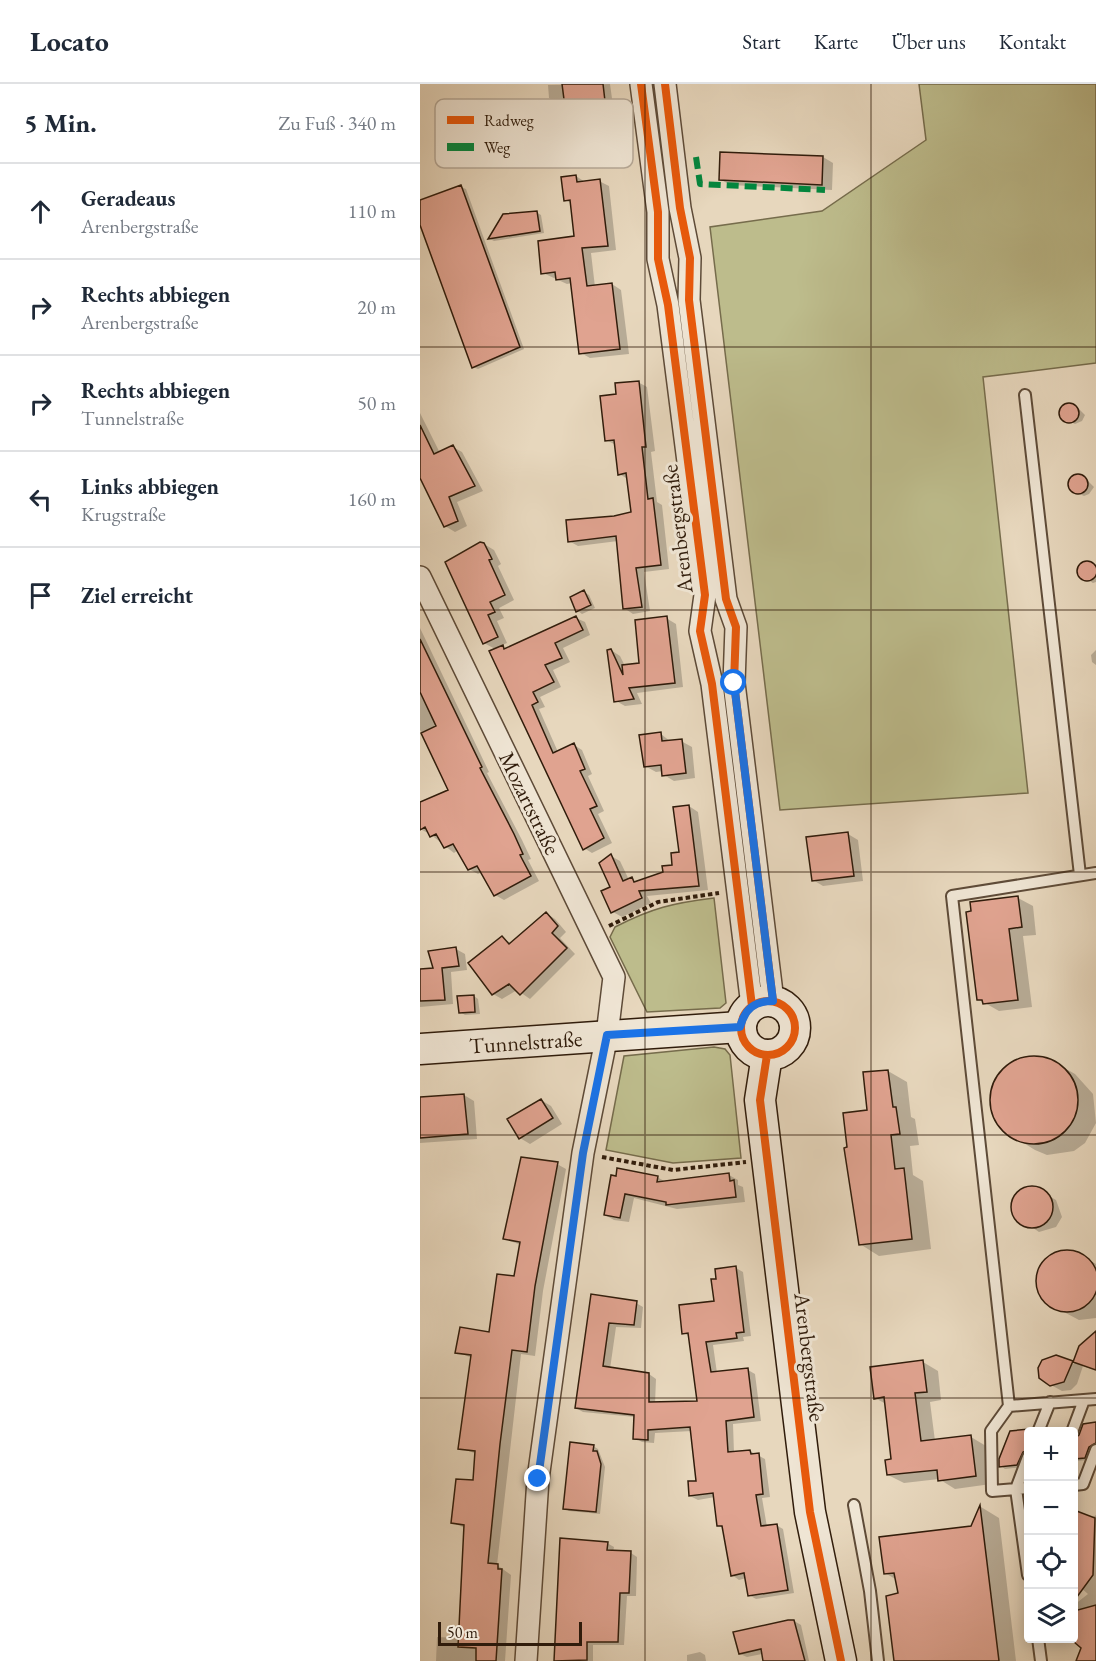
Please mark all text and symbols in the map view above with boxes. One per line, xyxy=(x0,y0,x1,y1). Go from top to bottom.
text: Locato xyxy=(30,23,109,59)
text: Start xyxy=(742,28,781,55)
text: Karte xyxy=(814,28,858,55)
text: Über uns xyxy=(891,28,966,55)
text: Kontakt xyxy=(999,28,1066,55)
legend xyxy=(435,99,633,168)
text: 5 Min. xyxy=(24,106,97,140)
text: Zu Fuß · 340 m xyxy=(278,110,396,136)
text: Radweg xyxy=(484,110,535,131)
text: Weg xyxy=(484,137,511,158)
text: Geradeaus xyxy=(81,184,175,213)
icon: ahead xyxy=(24,195,57,228)
text: 110 m xyxy=(348,198,396,224)
text: Arenbergstraße xyxy=(81,213,199,239)
text: Rechts abbiegen xyxy=(81,280,230,309)
icon: right xyxy=(24,291,57,324)
text: 20 m xyxy=(357,294,396,320)
text: Arenbergstraße xyxy=(81,309,199,335)
text: Rechts abbiegen xyxy=(81,376,230,405)
icon: right xyxy=(24,387,57,420)
text: 50 m xyxy=(357,390,396,416)
text: Tunnelstraße xyxy=(81,405,184,431)
street label: Arenbergstraße xyxy=(655,463,700,596)
text: Links abbiegen xyxy=(81,472,219,501)
icon: left xyxy=(24,483,57,516)
text: 160 m xyxy=(348,486,396,512)
text: Krugstraße xyxy=(81,501,166,527)
icon: arrive xyxy=(24,579,57,612)
text: Ziel erreicht xyxy=(81,581,193,610)
route start xyxy=(720,669,746,695)
street label: Mozartstraße xyxy=(492,747,567,860)
street label: Tunnelstraße xyxy=(468,1024,584,1061)
street label: Arenbergstraße xyxy=(787,1290,832,1423)
map controls xyxy=(1024,1427,1078,1643)
button: + xyxy=(1024,1427,1078,1481)
route end xyxy=(524,1465,550,1491)
button: − xyxy=(1024,1481,1078,1535)
button: locate xyxy=(1024,1535,1078,1589)
button: layers xyxy=(1024,1589,1078,1643)
scale bar xyxy=(438,1619,582,1646)
text: 50 m xyxy=(447,1622,478,1643)

